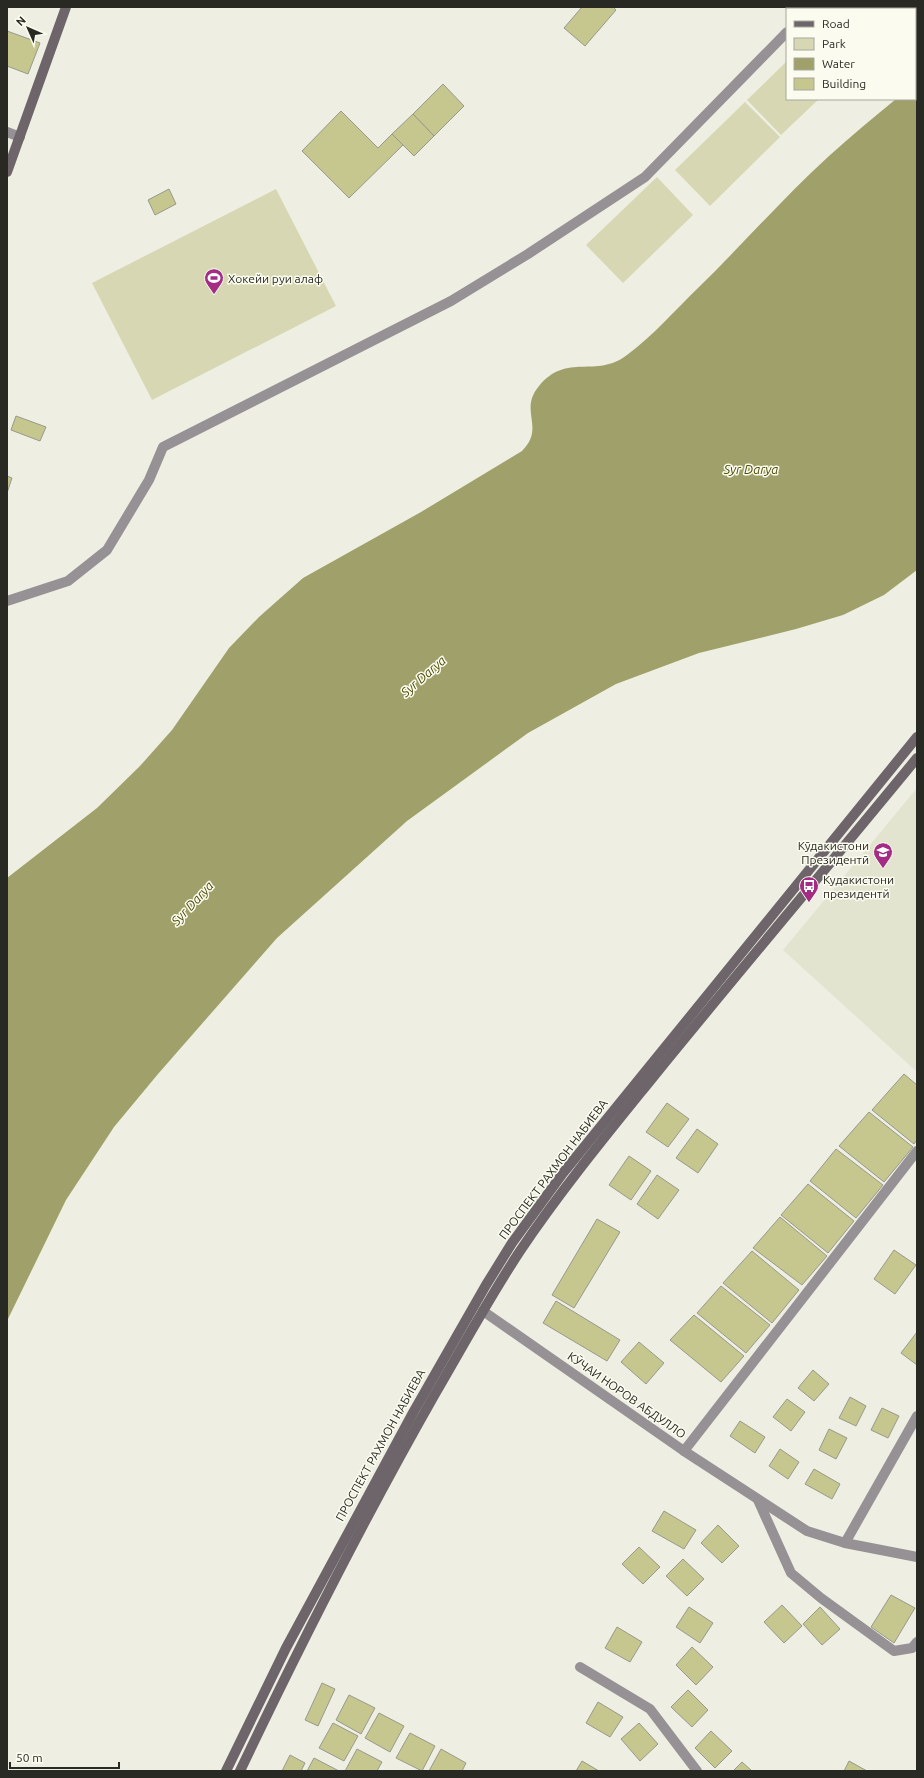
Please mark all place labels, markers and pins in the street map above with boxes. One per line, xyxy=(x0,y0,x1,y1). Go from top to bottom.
sports icon: Хокейи руи алаф xyxy=(203,267,225,295)
place label: Хокейи руи алаф xyxy=(228,272,323,285)
place label: Кӯдакистони Президентӣ xyxy=(798,839,869,866)
school or university icon: Кӯдакистони Президентӣ xyxy=(872,841,894,869)
place label: Кудакистони президентй xyxy=(823,873,894,900)
bus stop icon: Кудакистони президентй xyxy=(798,875,820,903)

